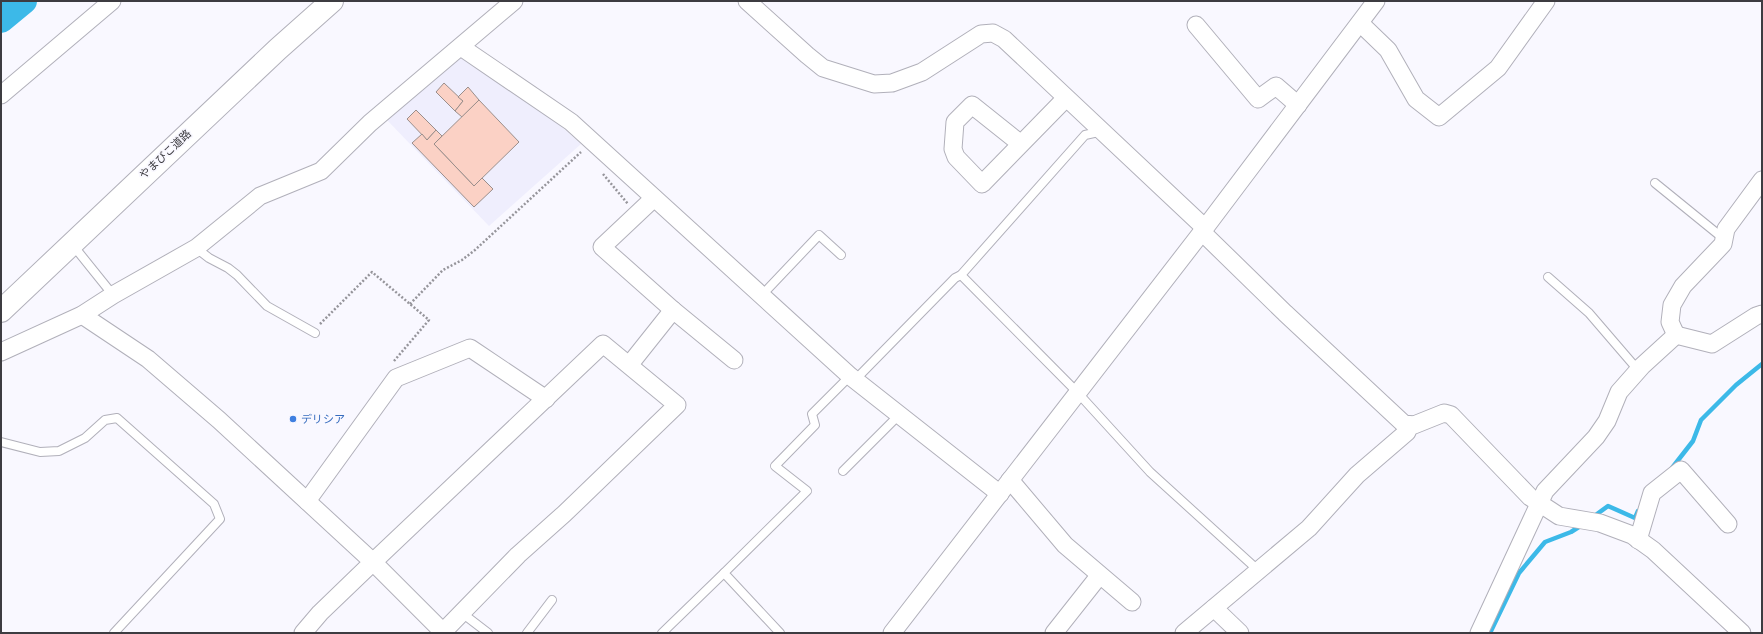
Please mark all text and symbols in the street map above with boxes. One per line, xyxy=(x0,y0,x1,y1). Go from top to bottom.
street label: やまびこ道路 xyxy=(136,126,194,182)
place label: デリシア xyxy=(301,412,345,426)
marker: デリシア xyxy=(288,414,298,424)

